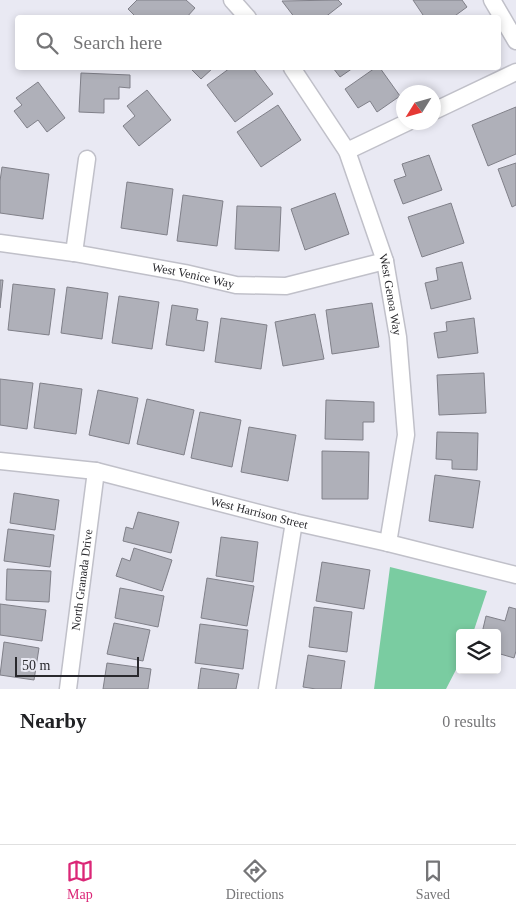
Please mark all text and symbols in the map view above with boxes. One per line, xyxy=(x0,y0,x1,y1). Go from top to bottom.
search box xyxy=(15,15,501,70)
icon: search xyxy=(33,29,61,57)
text: Search here xyxy=(73,32,162,53)
north arrow xyxy=(396,85,441,130)
street label: West Genoa Way xyxy=(376,252,405,336)
street label: West Venice Way xyxy=(151,260,236,291)
street label: West Harrison Street xyxy=(209,494,310,532)
street label: North Granada Drive xyxy=(69,528,95,631)
map controls xyxy=(456,629,501,674)
button: layers xyxy=(456,629,501,674)
scale bar xyxy=(15,654,139,677)
text: 50 m xyxy=(22,658,50,673)
text: Nearby xyxy=(20,709,87,733)
text: 0 results xyxy=(442,713,496,730)
tab: Map xyxy=(66,857,94,903)
tab: Directions xyxy=(226,857,284,903)
tab: Saved xyxy=(416,857,450,903)

